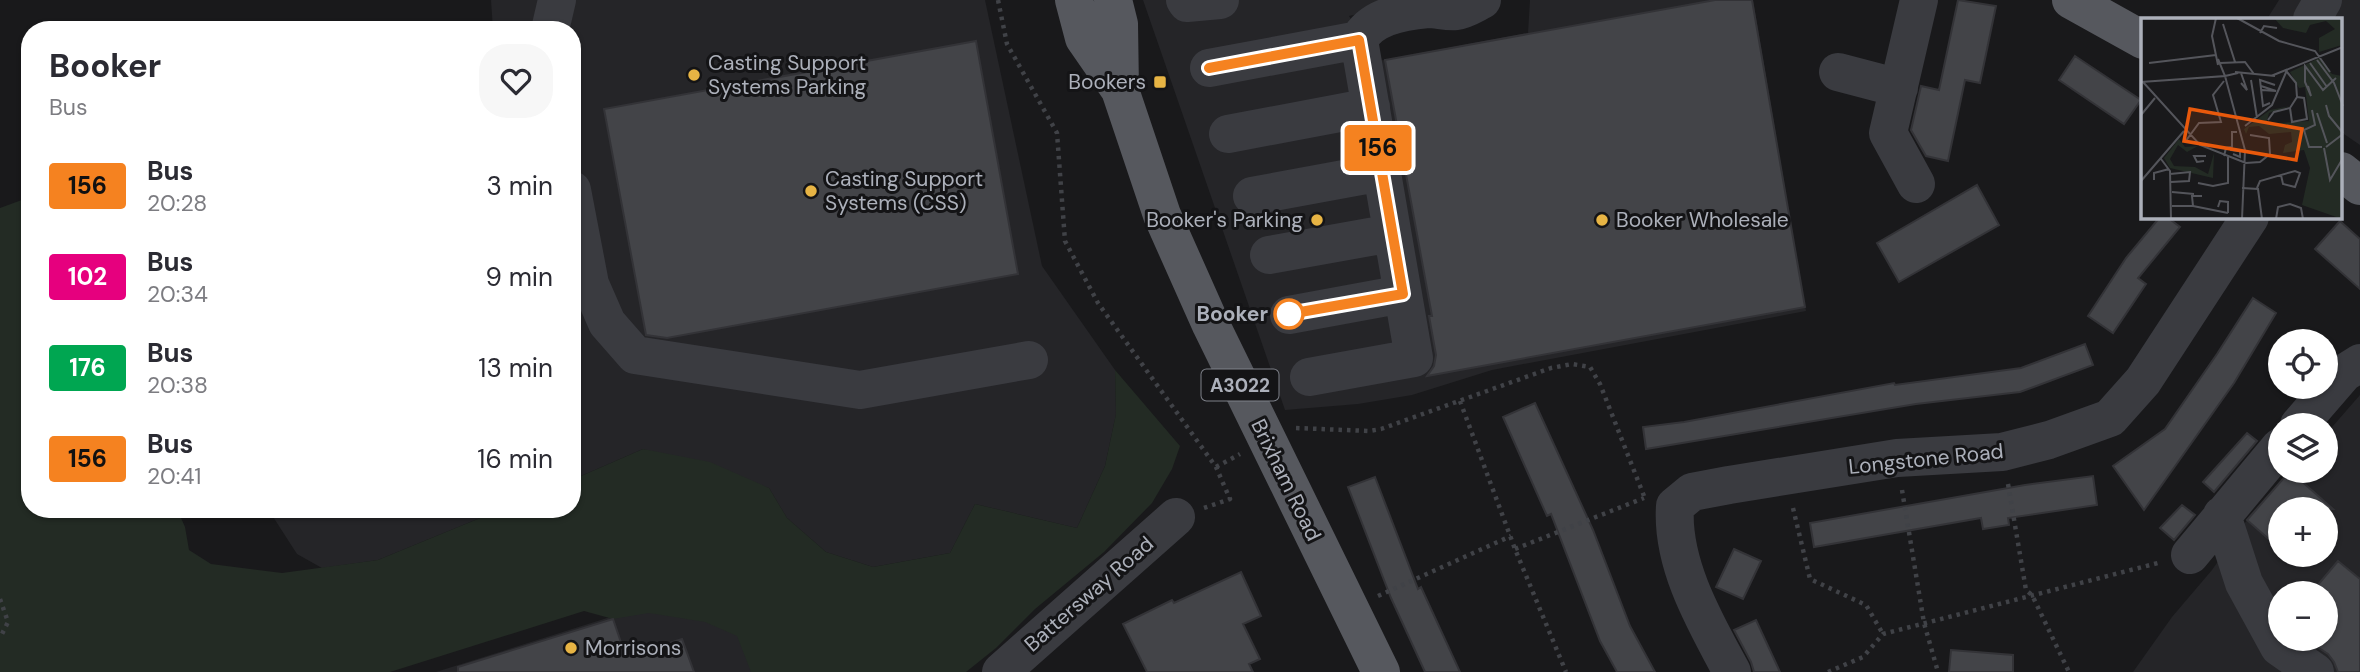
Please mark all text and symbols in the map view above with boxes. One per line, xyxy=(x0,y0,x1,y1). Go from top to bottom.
inset map xyxy=(2141,18,2342,219)
text: Booker xyxy=(49,44,161,87)
button: heart xyxy=(479,44,553,118)
place label: Casting Support Systems Parking xyxy=(708,49,867,101)
marker: Casting Support Systems Parking xyxy=(686,67,702,83)
place label: Bookers xyxy=(1068,68,1146,96)
marker: Bookers xyxy=(1152,74,1168,90)
text: Bus xyxy=(49,92,88,122)
line badge: 156 xyxy=(1338,125,1418,171)
text: 156 xyxy=(1359,132,1397,163)
text: Bus xyxy=(147,154,193,188)
place label: Casting Support Systems (CSS) xyxy=(825,165,983,217)
text: 3 min xyxy=(486,169,553,203)
text: 156 xyxy=(68,170,107,201)
marker: Casting Support Systems (CSS) xyxy=(803,183,819,199)
text: 20:28 xyxy=(147,188,207,218)
place label: Booker's Parking xyxy=(1146,206,1303,234)
place label: Booker Wholesale xyxy=(1616,206,1789,234)
marker: Booker's Parking xyxy=(1309,212,1325,228)
marker: Booker Wholesale xyxy=(1594,212,1610,228)
text: Bus xyxy=(147,245,193,279)
text: 9 min xyxy=(485,260,553,294)
text: 102 xyxy=(68,261,107,292)
text: 20:34 xyxy=(147,279,208,309)
marker: Booker xyxy=(1274,299,1304,329)
place label: Booker xyxy=(1196,300,1268,328)
map controls xyxy=(2268,329,2338,651)
button: locate xyxy=(2268,329,2338,399)
text: Bus xyxy=(147,336,193,370)
text: 13 min xyxy=(478,351,553,385)
text: 176 xyxy=(69,352,106,383)
text: 20:38 xyxy=(147,370,208,400)
road number: A3022 xyxy=(1202,370,1278,400)
button: layers xyxy=(2268,413,2338,483)
street label: Brixham Road xyxy=(1244,414,1328,546)
text: Bus xyxy=(147,427,193,461)
street label: Longstone Road xyxy=(1847,437,2005,481)
text: 16 min xyxy=(477,442,553,476)
text: 156 xyxy=(68,443,107,474)
text: 20:41 xyxy=(147,461,202,491)
button: + xyxy=(2268,497,2338,567)
street label: Battersway Road xyxy=(1018,530,1160,658)
button: − xyxy=(2268,581,2338,651)
place label: Morrisons xyxy=(585,634,681,662)
marker: Morrisons xyxy=(563,640,579,656)

